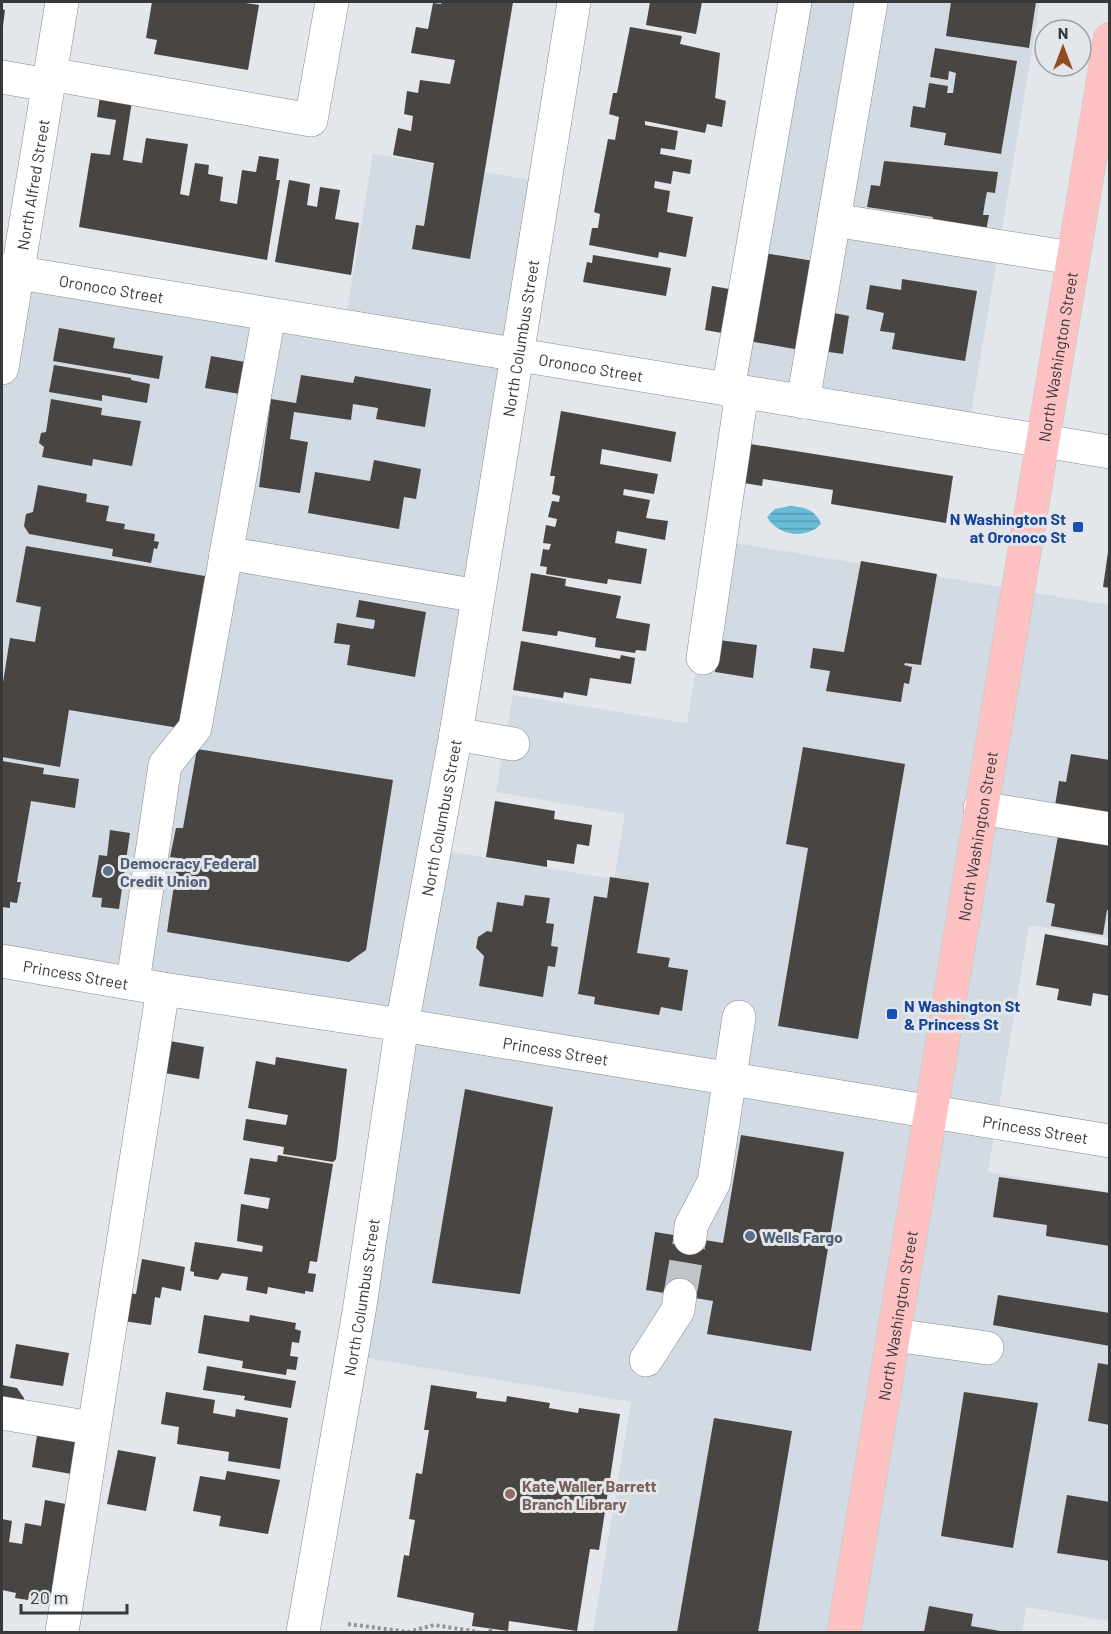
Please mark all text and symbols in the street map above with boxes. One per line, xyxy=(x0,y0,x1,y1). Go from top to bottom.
north arrow xyxy=(1033,18,1093,78)
text: N xyxy=(1058,23,1068,42)
street label: North Alfred Street xyxy=(12,118,52,251)
street label: North Columbus Street xyxy=(498,258,542,418)
street label: Oronoco Street xyxy=(58,270,165,306)
street label: North Washington Street xyxy=(1033,270,1081,443)
street label: Oronoco Street xyxy=(537,349,645,385)
place label: N Washington St at Oronoco St xyxy=(950,509,1066,546)
marker: N Washington St at Oronoco St xyxy=(1071,520,1085,534)
street label: North Columbus Street xyxy=(417,738,464,898)
street label: North Washington Street xyxy=(953,750,1000,923)
place label: Democracy Federal Credit Union xyxy=(120,853,257,890)
marker: Democracy Federal Credit Union xyxy=(101,864,115,878)
street label: Princess Street xyxy=(22,955,130,992)
place label: N Washington St & Princess St xyxy=(904,996,1020,1033)
marker: N Washington St & Princess St xyxy=(885,1007,899,1021)
street label: Princess Street xyxy=(502,1032,610,1068)
street label: Princess Street xyxy=(981,1111,1090,1147)
street label: North Columbus Street xyxy=(339,1217,382,1377)
place label: Wells Fargo xyxy=(762,1227,843,1246)
marker: Wells Fargo xyxy=(743,1229,757,1243)
street label: North Washington Street xyxy=(873,1229,920,1402)
place label: Kate Waller Barrett Branch Library xyxy=(522,1476,657,1513)
marker: Kate Waller Barrett Branch Library xyxy=(503,1487,517,1501)
scale bar xyxy=(21,1577,128,1615)
text: 20 m xyxy=(30,1586,68,1608)

